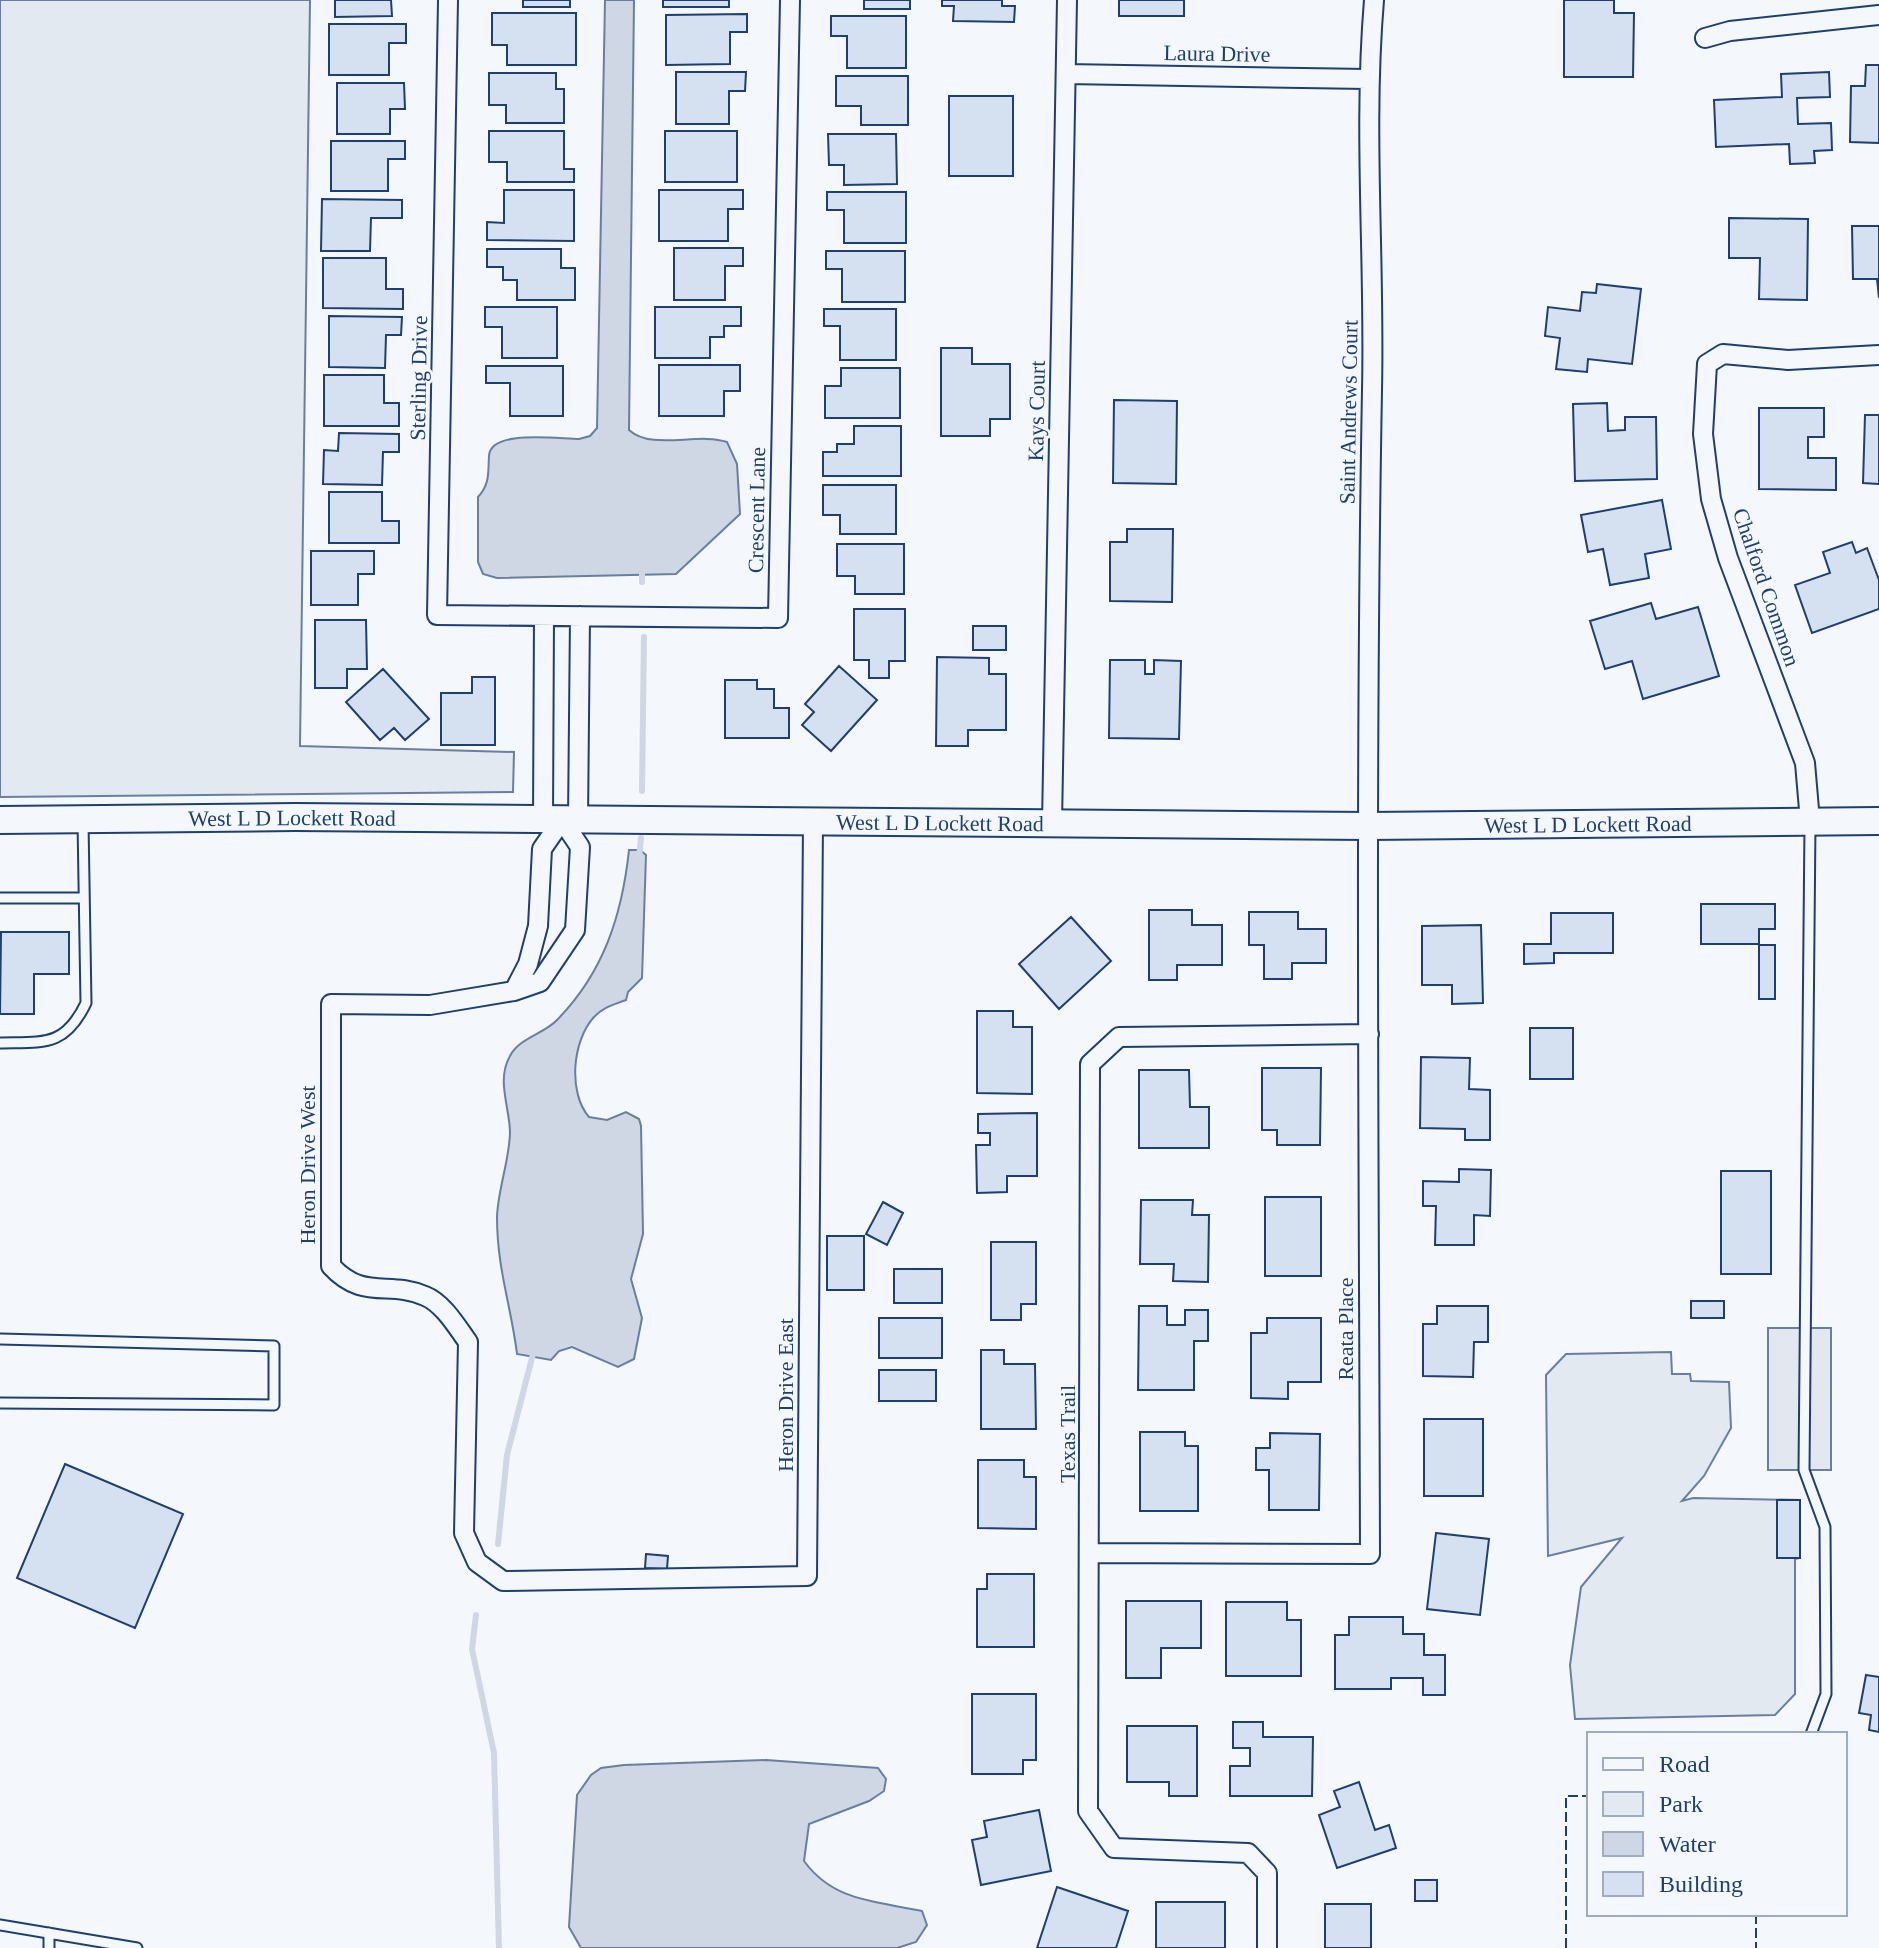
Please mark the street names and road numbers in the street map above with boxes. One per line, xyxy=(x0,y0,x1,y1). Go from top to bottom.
street label: Laura Drive xyxy=(1163,40,1271,67)
street label: Sterling Drive xyxy=(405,315,432,441)
street label: Saint Andrews Court xyxy=(1334,320,1363,504)
street label: Kays Court xyxy=(1023,360,1050,462)
street label: Crescent Lane xyxy=(743,447,770,573)
street label: Chalford Common xyxy=(1728,505,1805,670)
street label: West L D Lockett Road xyxy=(188,805,396,831)
street label: West L D Lockett Road xyxy=(836,810,1044,836)
street label: West L D Lockett Road xyxy=(1484,811,1692,838)
street label: Heron Drive West xyxy=(295,1085,320,1245)
street label: Reata Place xyxy=(1333,1277,1358,1381)
street label: Heron Drive East xyxy=(773,1318,798,1472)
street label: Texas Trail xyxy=(1055,1385,1080,1483)

